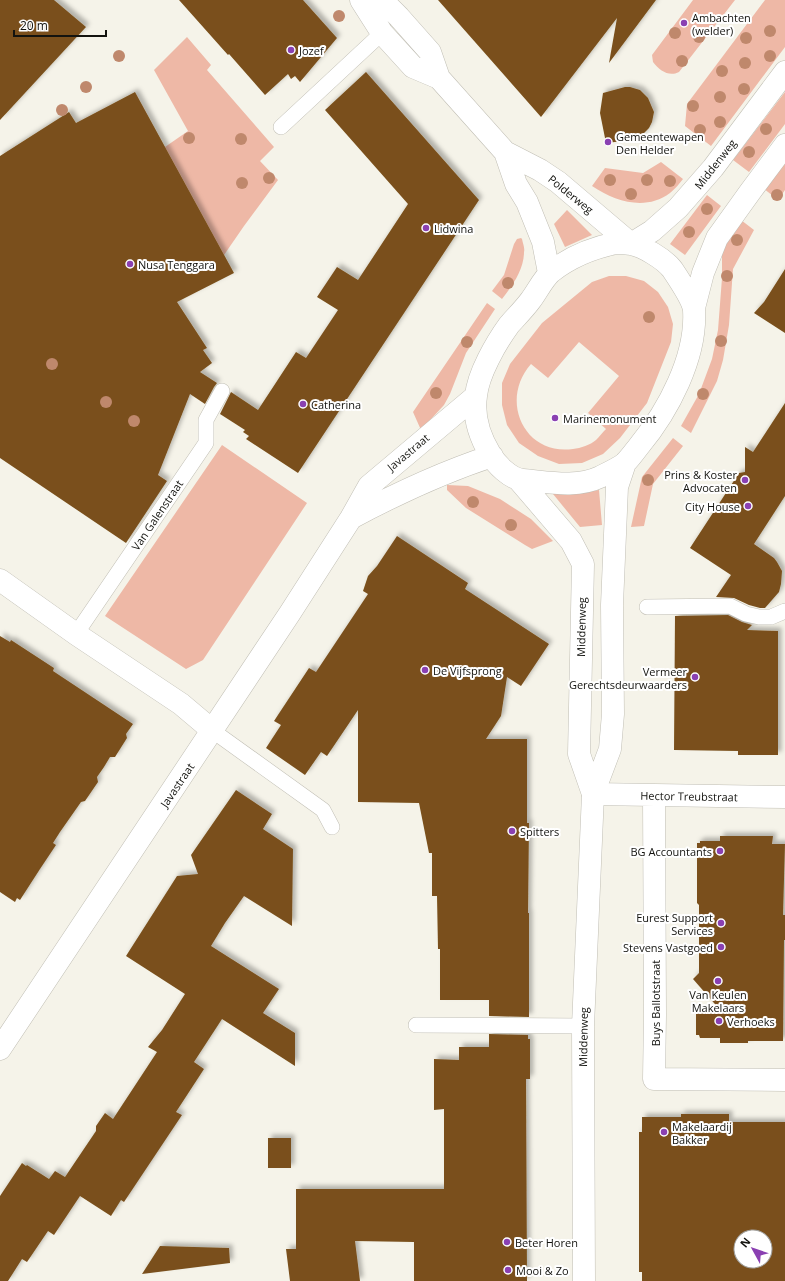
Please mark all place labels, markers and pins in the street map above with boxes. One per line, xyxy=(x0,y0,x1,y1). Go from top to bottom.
place label: Ambachten (welder) xyxy=(692,10,751,38)
marker: Ambachten (welder) xyxy=(679,18,689,28)
place label: Jozef xyxy=(298,43,325,58)
marker: Jozef xyxy=(286,45,296,55)
place label: Gemeentewapen Den Helder xyxy=(616,129,704,157)
marker: Gemeentewapen Den Helder xyxy=(603,137,613,147)
place label: Lidwina xyxy=(434,221,473,236)
marker: Lidwina xyxy=(421,223,431,233)
place label: Nusa Tenggara xyxy=(138,257,215,272)
marker: Nusa Tenggara xyxy=(125,259,135,269)
place label: Catherina xyxy=(311,397,361,412)
marker: Catherina xyxy=(298,399,308,409)
place label: Marinemonument xyxy=(563,411,657,426)
marker: Marinemonument xyxy=(550,413,560,423)
place label: Prins & Koster Advocaten xyxy=(664,467,738,495)
marker: Prins & Koster Advocaten xyxy=(740,475,750,485)
place label: City House xyxy=(685,499,740,514)
marker: City House xyxy=(743,501,753,511)
place label: De Vijfsprong xyxy=(433,663,502,678)
place label: Vermeer Gerechtsdeurwaarders xyxy=(569,664,688,692)
marker: De Vijfsprong xyxy=(420,665,430,675)
marker: Vermeer Gerechtsdeurwaarders xyxy=(690,672,700,682)
place label: Spitters xyxy=(520,824,559,839)
marker: Spitters xyxy=(507,826,517,836)
place label: BG Accountants xyxy=(630,844,712,859)
marker: BG Accountants xyxy=(715,846,725,856)
place label: Eurest Support Services xyxy=(636,910,713,938)
marker: Eurest Support Services xyxy=(716,918,726,928)
place label: Stevens Vastgoed xyxy=(623,940,713,955)
marker: Stevens Vastgoed xyxy=(716,942,726,952)
marker: Van Keulen Makelaars xyxy=(713,976,723,986)
place label: Van Keulen Makelaars xyxy=(689,987,747,1015)
place label: Verhoeks xyxy=(727,1014,775,1029)
marker: Verhoeks xyxy=(714,1016,724,1026)
place label: Makelaardij Bakker xyxy=(672,1119,732,1147)
marker: Makelaardij Bakker xyxy=(659,1127,669,1137)
place label: Beter Horen xyxy=(515,1235,578,1250)
marker: Beter Horen xyxy=(502,1237,512,1247)
place label: Mooi & Zo xyxy=(516,1263,569,1278)
marker: Mooi & Zo xyxy=(503,1265,513,1275)

